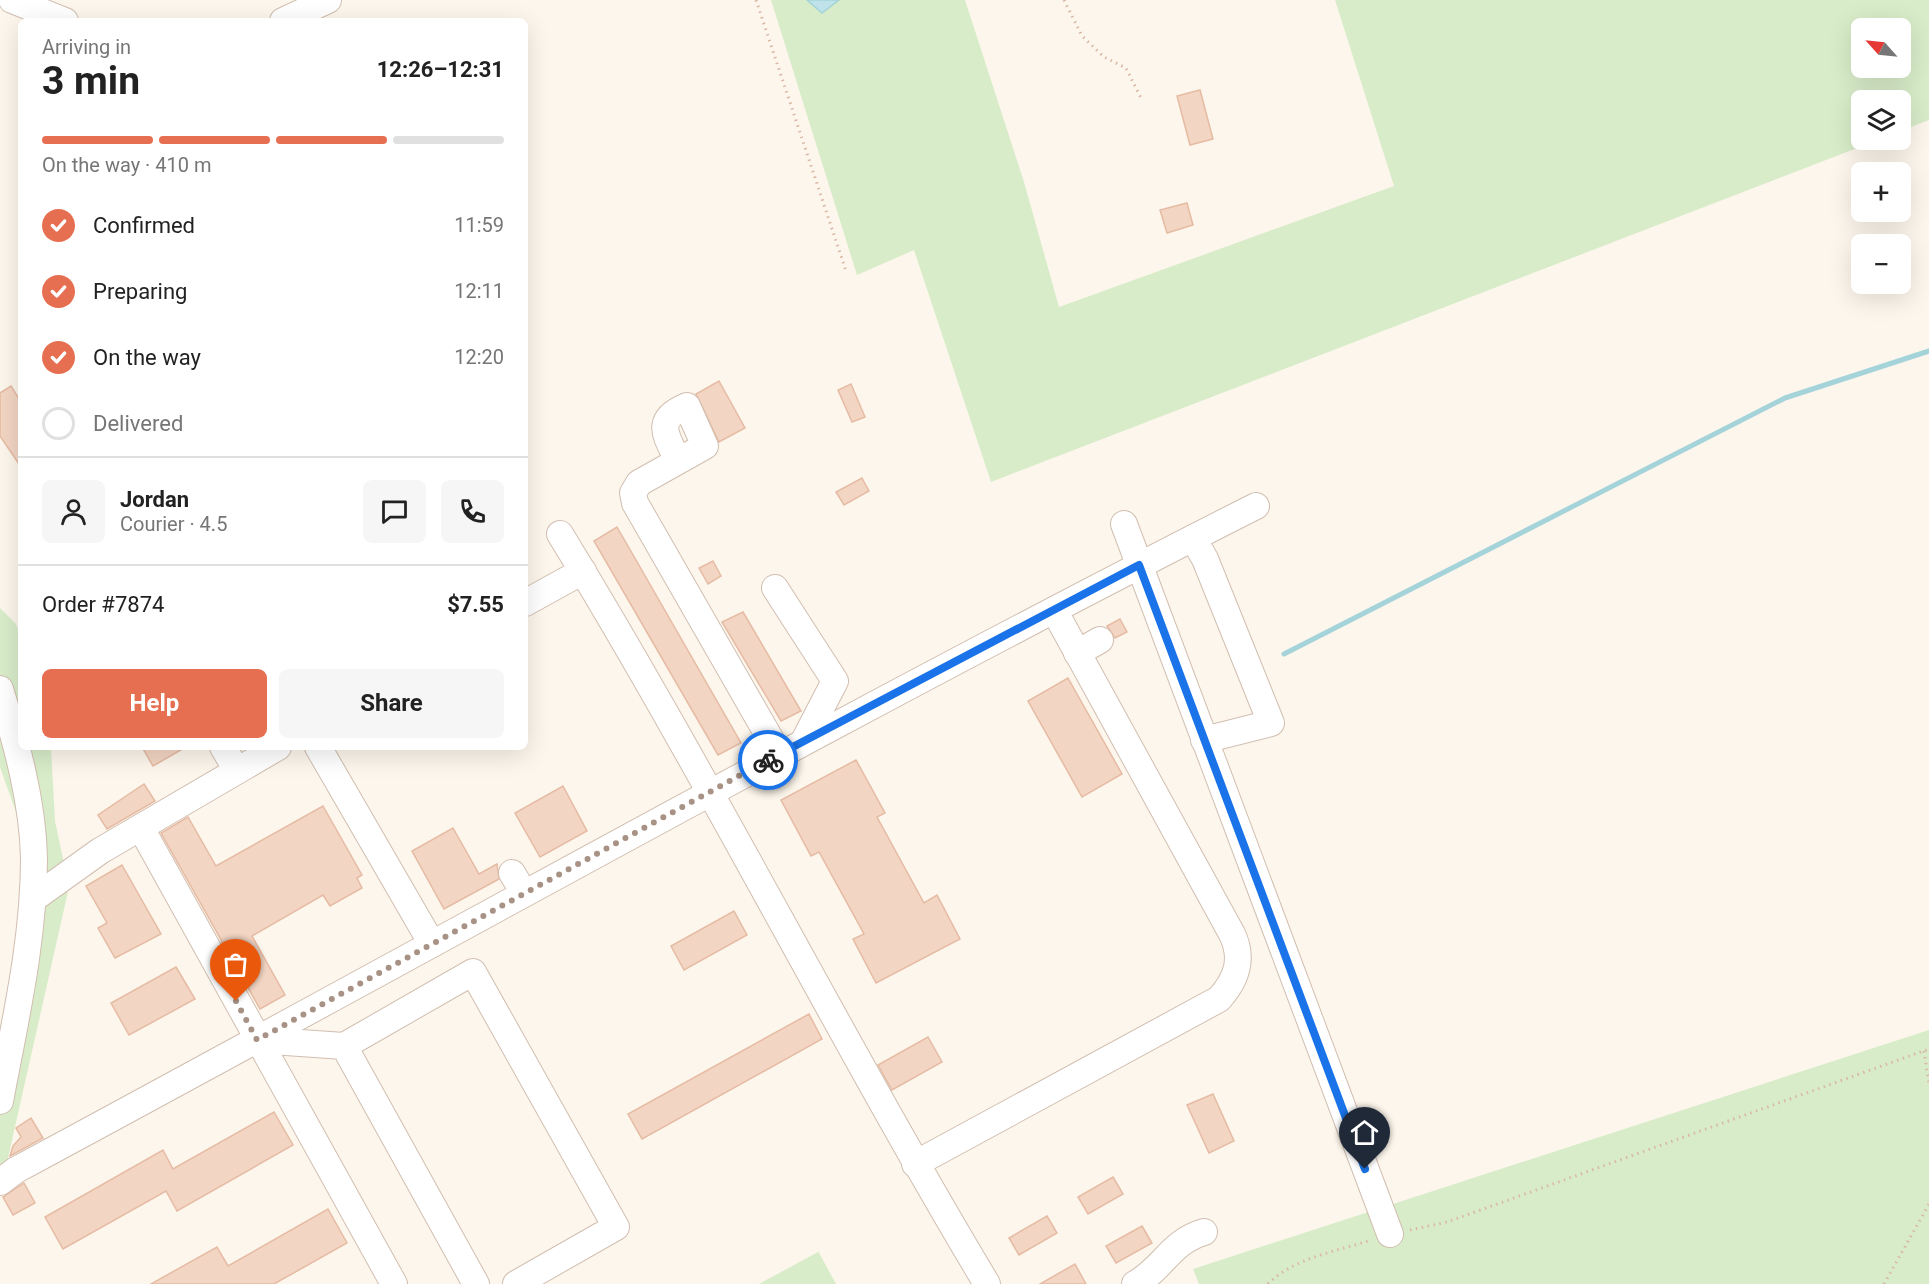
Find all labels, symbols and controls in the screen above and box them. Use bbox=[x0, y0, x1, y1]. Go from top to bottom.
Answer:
north arrow bbox=[1851, 18, 1911, 78]
map controls bbox=[1851, 18, 1911, 294]
text: Arriving in bbox=[42, 35, 131, 59]
text: 12:26–12:31 bbox=[377, 57, 504, 82]
text: 3 min bbox=[42, 58, 140, 104]
button: layers bbox=[1851, 90, 1911, 150]
text: On the way · 410 m bbox=[42, 153, 211, 177]
button: + bbox=[1851, 162, 1911, 222]
icon: check bbox=[42, 209, 75, 242]
text: Confirmed bbox=[93, 213, 195, 238]
text: 11:59 bbox=[454, 213, 504, 237]
button: − bbox=[1851, 234, 1911, 294]
icon: check bbox=[42, 275, 75, 308]
text: Preparing bbox=[93, 279, 187, 304]
text: 12:11 bbox=[454, 279, 504, 303]
icon: check bbox=[42, 341, 75, 374]
text: On the way bbox=[93, 345, 201, 370]
text: 12:20 bbox=[454, 345, 504, 369]
text: Delivered bbox=[93, 411, 183, 436]
button: person bbox=[42, 480, 105, 543]
button: chat bbox=[363, 480, 426, 543]
button: phone bbox=[441, 480, 504, 543]
text: Jordan bbox=[120, 487, 189, 512]
text: Courier · 4.5 bbox=[120, 512, 227, 536]
text: Order #7874 bbox=[42, 592, 164, 617]
text: $7.55 bbox=[447, 592, 504, 617]
button: Help bbox=[42, 669, 267, 738]
button: Share bbox=[279, 669, 504, 738]
courier bbox=[738, 730, 798, 790]
icon: bike bbox=[752, 744, 785, 777]
pin bbox=[210, 939, 261, 1001]
icon: bag bbox=[219, 948, 252, 981]
pin bbox=[1339, 1107, 1390, 1169]
icon: home bbox=[1348, 1116, 1381, 1149]

